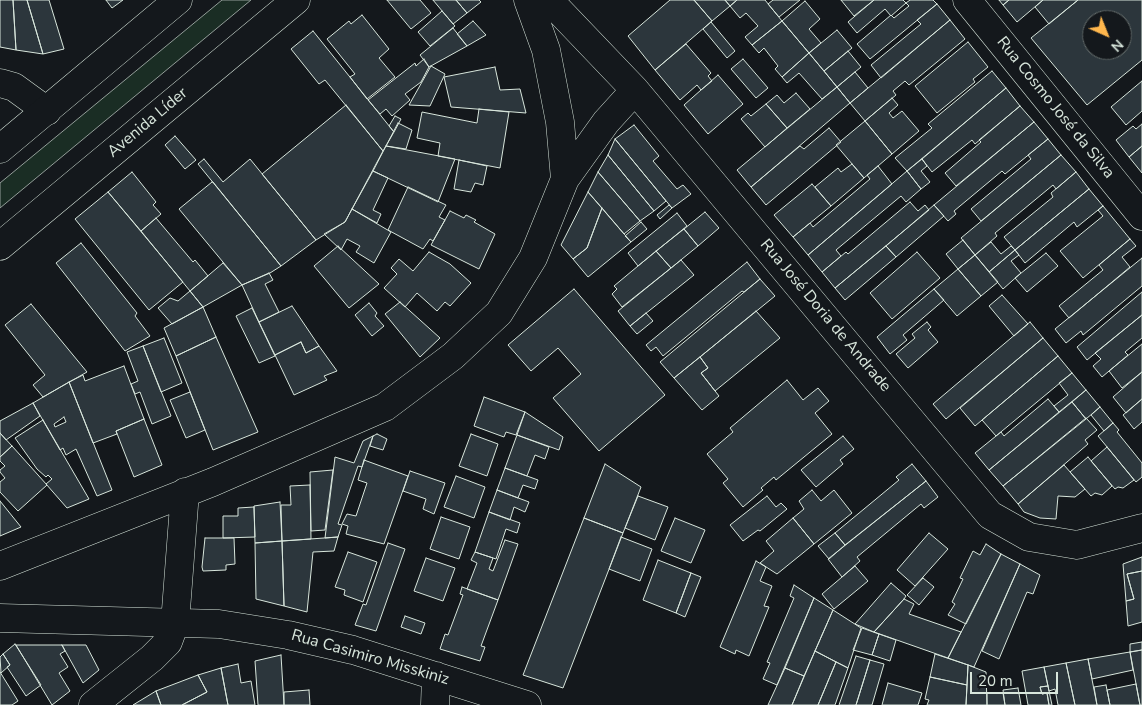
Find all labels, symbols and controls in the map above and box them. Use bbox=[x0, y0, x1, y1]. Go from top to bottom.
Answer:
north arrow bbox=[1082, 10, 1132, 60]
street label: Rua Cosmo José da Silva bbox=[992, 33, 1118, 183]
text: N bbox=[1107, 35, 1127, 56]
street label: Avenida Líder bbox=[104, 84, 192, 162]
street label: Rua José Doria de Andrade bbox=[755, 236, 895, 396]
street label: Rua Casimiro Misskiniz bbox=[289, 626, 451, 690]
scale bar bbox=[972, 662, 1060, 694]
text: 20 m bbox=[978, 671, 1013, 691]

